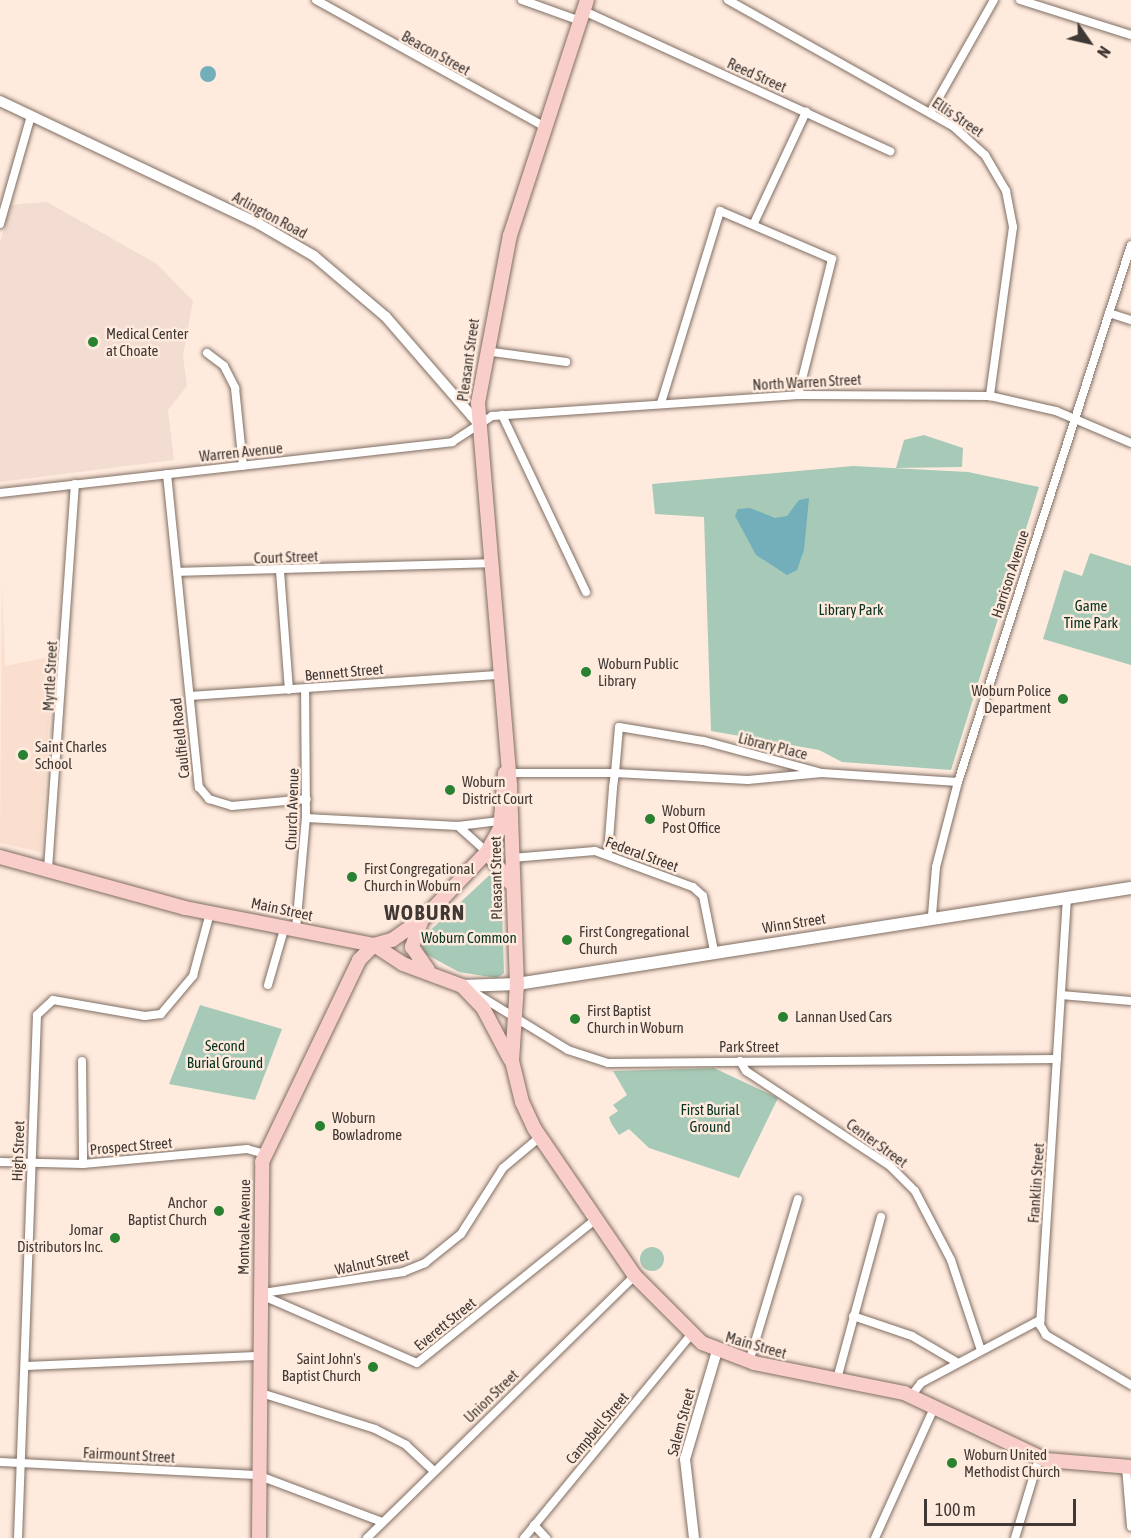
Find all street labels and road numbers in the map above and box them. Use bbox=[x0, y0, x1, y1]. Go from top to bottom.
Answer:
street label: Beacon Street bbox=[399, 27, 473, 79]
street label: Reed Street bbox=[725, 54, 789, 96]
street label: Ellis Street bbox=[929, 93, 987, 141]
street label: Arlington Road bbox=[230, 188, 310, 242]
street label: Pleasant Street bbox=[453, 317, 483, 403]
street label: North Warren Street bbox=[752, 370, 862, 394]
street label: Warren Avenue bbox=[198, 439, 284, 465]
street label: Harrison Avenue bbox=[987, 528, 1033, 620]
street label: Court Street bbox=[253, 547, 319, 567]
street label: Myrtle Street bbox=[39, 640, 61, 712]
street label: Bennett Street bbox=[304, 660, 384, 684]
street label: Caulfield Road bbox=[167, 697, 193, 779]
street label: Library Place bbox=[736, 729, 810, 763]
street label: Church Avenue bbox=[282, 768, 302, 850]
street label: Federal Street bbox=[603, 832, 681, 876]
street label: Pleasant Street bbox=[486, 836, 506, 920]
street label: Main Street bbox=[249, 894, 315, 924]
street label: Winn Street bbox=[761, 909, 827, 937]
street label: Park Street bbox=[719, 1038, 779, 1056]
street label: Center Street bbox=[843, 1115, 911, 1171]
street label: High Street bbox=[8, 1120, 28, 1182]
street label: Prospect Street bbox=[89, 1133, 173, 1159]
street label: Franklin Street bbox=[1024, 1142, 1048, 1224]
street label: Montvale Avenue bbox=[234, 1179, 254, 1275]
street label: Walnut Street bbox=[333, 1245, 411, 1279]
street label: Everett Street bbox=[411, 1294, 479, 1354]
street label: Main Street bbox=[723, 1328, 789, 1362]
street label: Union Street bbox=[460, 1366, 522, 1426]
street label: Salem Street bbox=[663, 1386, 699, 1458]
street label: Campbell Street bbox=[562, 1388, 632, 1468]
street label: Fairmount Street bbox=[82, 1444, 176, 1466]

